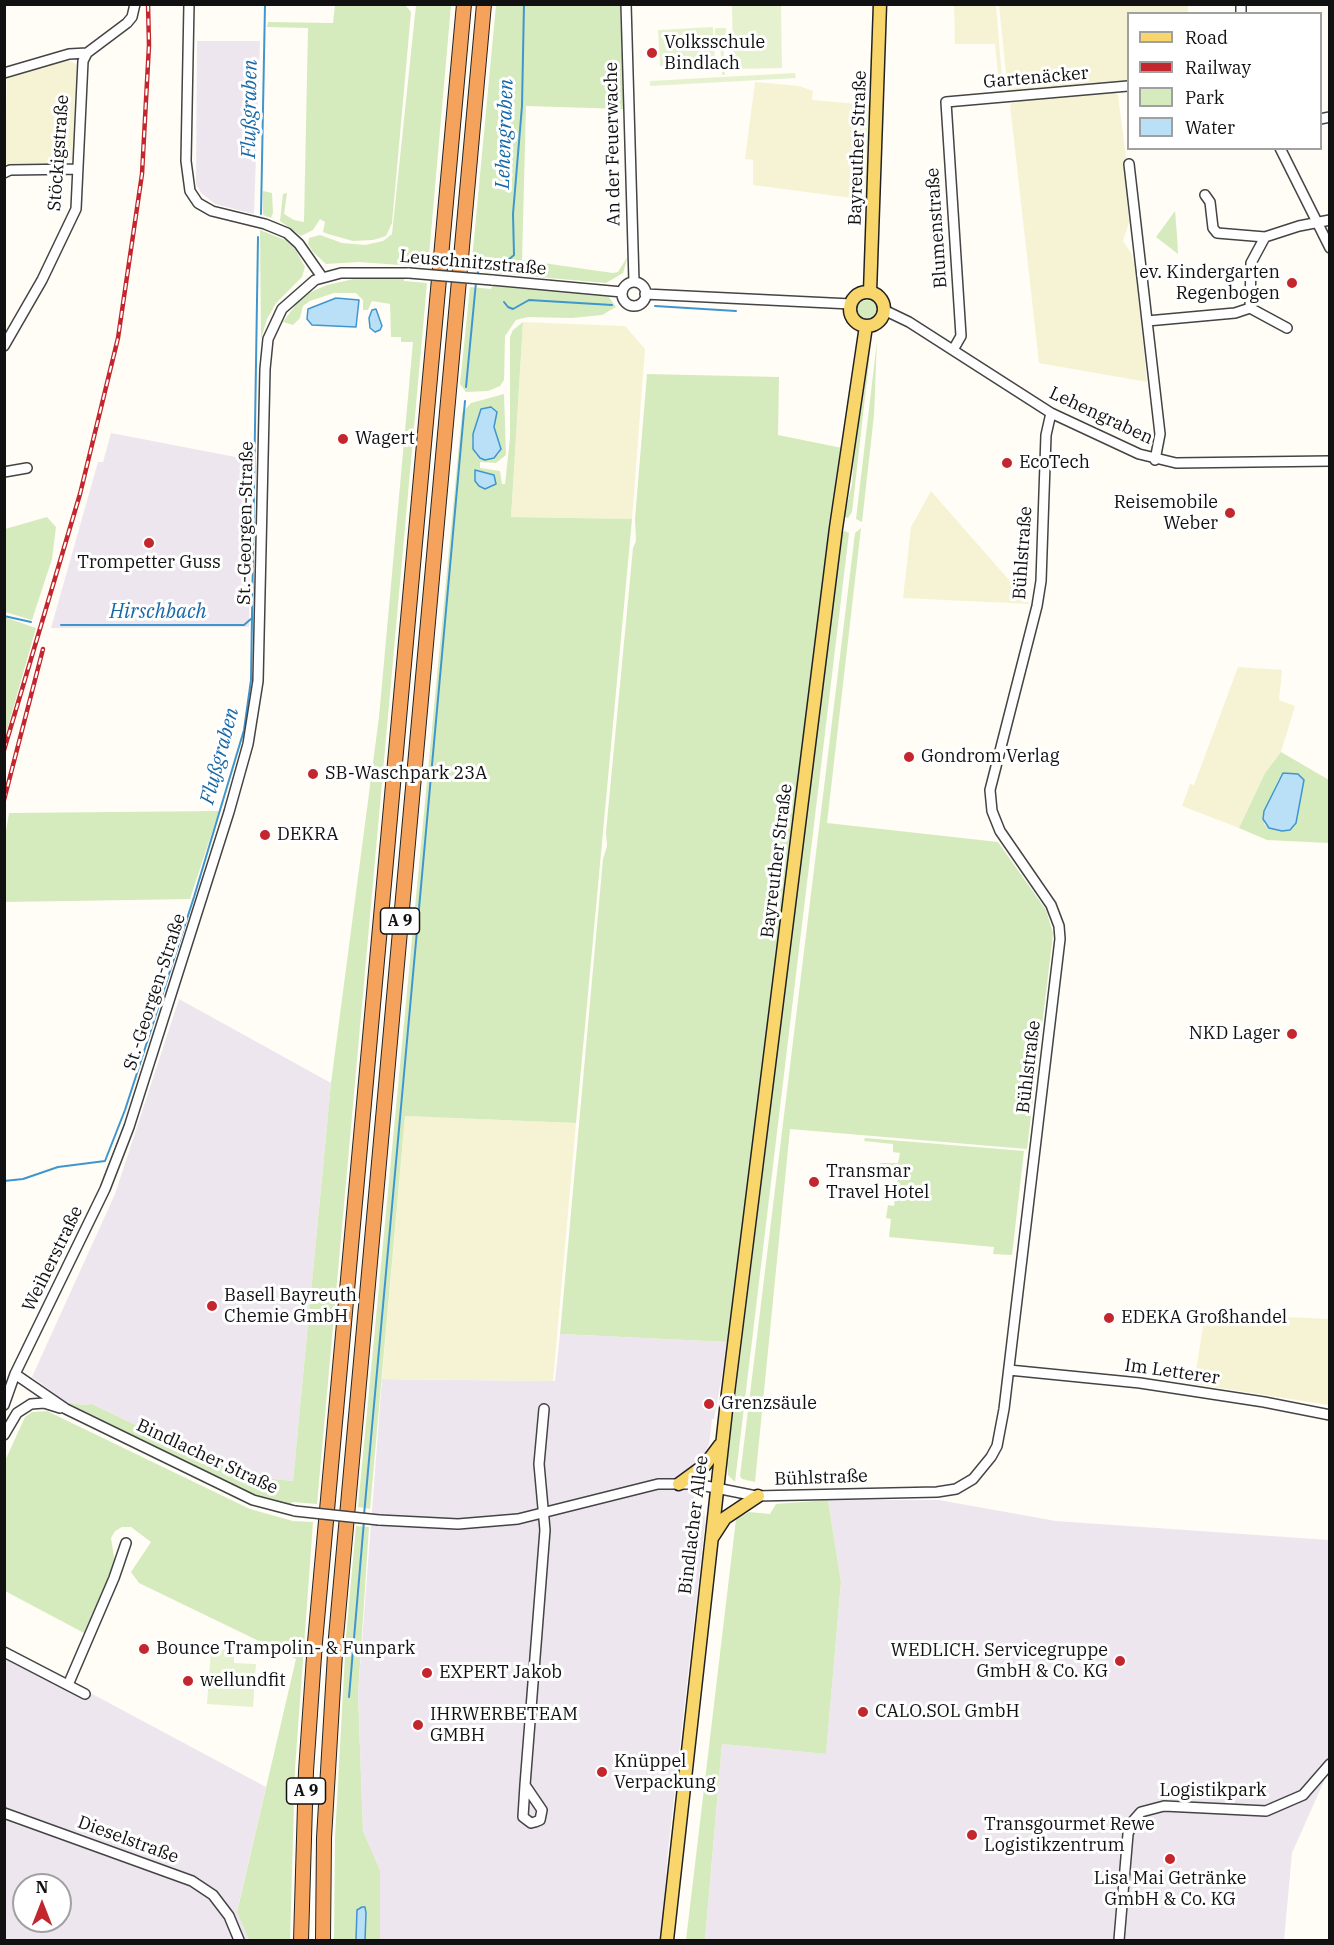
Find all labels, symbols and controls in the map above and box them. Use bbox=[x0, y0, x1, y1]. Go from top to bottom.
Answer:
legend bbox=[1127, 12, 1322, 150]
text: Road bbox=[1185, 26, 1228, 49]
place label: Volksschule Bindlach bbox=[664, 32, 765, 74]
marker: Volksschule Bindlach bbox=[645, 46, 659, 60]
text: Railway bbox=[1185, 56, 1251, 79]
water label: Flußgraben bbox=[237, 59, 263, 159]
street label: An der Feuerwache bbox=[601, 62, 625, 226]
street label: Gartenäcker bbox=[982, 63, 1090, 93]
street label: Bayreuther Straße bbox=[844, 70, 872, 226]
water label: Lehengraben bbox=[491, 79, 519, 189]
text: Park bbox=[1185, 86, 1224, 109]
street label: Stöckigstraße bbox=[44, 94, 74, 212]
text: Water bbox=[1185, 116, 1235, 139]
street label: Blumenstraße bbox=[922, 167, 952, 289]
street label: Leuschnitzstraße bbox=[399, 246, 547, 280]
place label: ev. Kindergarten Regenbogen bbox=[1139, 262, 1280, 304]
marker: ev. Kindergarten Regenbogen bbox=[1285, 276, 1299, 290]
street label: Lehengraben bbox=[1046, 382, 1156, 450]
place label: Wagert bbox=[355, 428, 415, 450]
marker: Wagert bbox=[336, 432, 350, 446]
street label: St.-Georgen-Straße bbox=[234, 441, 258, 605]
place label: EcoTech bbox=[1019, 452, 1090, 474]
marker: EcoTech bbox=[1000, 456, 1014, 470]
place label: Reisemobile Weber bbox=[1114, 492, 1218, 534]
street label: Bühlstraße bbox=[1009, 506, 1037, 600]
marker: Reisemobile Weber bbox=[1223, 506, 1237, 520]
marker: Trompetter Guss bbox=[142, 536, 156, 550]
place label: Trompetter Guss bbox=[77, 552, 221, 574]
water label: Hirschbach bbox=[110, 600, 206, 624]
water label: Flußgraben bbox=[196, 705, 244, 807]
place label: Gondrom Verlag bbox=[921, 746, 1060, 768]
marker: Gondrom Verlag bbox=[902, 750, 916, 764]
place label: SB-Waschpark 23A bbox=[325, 763, 487, 785]
marker: SB-Waschpark 23A bbox=[306, 767, 320, 781]
street label: Bayreuther Straße bbox=[757, 783, 797, 939]
place label: DEKRA bbox=[277, 824, 339, 846]
marker: DEKRA bbox=[258, 828, 272, 842]
road number: A 9 bbox=[380, 908, 420, 934]
street label: St.-Georgen-Straße bbox=[119, 911, 191, 1073]
street label: Bühlstraße bbox=[1013, 1019, 1045, 1115]
place label: NKD Lager bbox=[1189, 1023, 1280, 1045]
marker: NKD Lager bbox=[1285, 1027, 1299, 1041]
place label: Transmar Travel Hotel bbox=[826, 1161, 929, 1204]
marker: Transmar Travel Hotel bbox=[807, 1175, 821, 1189]
street label: Weiherstraße bbox=[18, 1203, 88, 1315]
place label: Basell Bayreuth Chemie GmbH bbox=[224, 1285, 357, 1328]
marker: Basell Bayreuth Chemie GmbH bbox=[205, 1299, 219, 1313]
place label: EDEKA Großhandel bbox=[1121, 1307, 1287, 1329]
marker: EDEKA Großhandel bbox=[1102, 1311, 1116, 1325]
street label: Im Letterer bbox=[1123, 1355, 1221, 1389]
place label: Grenzsäule bbox=[721, 1393, 817, 1415]
marker: Grenzsäule bbox=[702, 1397, 716, 1411]
street label: Bindlacher Straße bbox=[133, 1415, 281, 1499]
street label: Bindlacher Allee bbox=[675, 1454, 713, 1596]
street label: Bühlstraße bbox=[774, 1466, 868, 1490]
place label: Bounce Trampolin- & Funpark bbox=[156, 1638, 415, 1660]
place label: WEDLICH. Servicegruppe GmbH & Co. KG bbox=[891, 1640, 1108, 1682]
marker: Bounce Trampolin- & Funpark bbox=[137, 1642, 151, 1656]
marker: WEDLICH. Servicegruppe GmbH & Co. KG bbox=[1113, 1654, 1127, 1668]
place label: EXPERT Jakob bbox=[439, 1662, 562, 1684]
marker: EXPERT Jakob bbox=[420, 1666, 434, 1680]
place label: wellundfit bbox=[200, 1670, 286, 1692]
marker: wellundfit bbox=[181, 1674, 195, 1688]
place label: CALO.SOL GmbH bbox=[875, 1701, 1020, 1723]
place label: IHRWERBETEAM GMBH bbox=[430, 1704, 578, 1746]
marker: CALO.SOL GmbH bbox=[856, 1705, 870, 1719]
marker: IHRWERBETEAM GMBH bbox=[411, 1718, 425, 1732]
place label: Knüppel Verpackung bbox=[614, 1751, 716, 1794]
marker: Knüppel Verpackung bbox=[595, 1765, 609, 1779]
road number: A 9 bbox=[286, 1778, 326, 1804]
street label: Logistikpark bbox=[1159, 1780, 1267, 1802]
street label: Dieselstraße bbox=[75, 1812, 181, 1868]
place label: Transgourmet Rewe Logistikzentrum bbox=[984, 1814, 1155, 1856]
marker: Transgourmet Rewe Logistikzentrum bbox=[965, 1828, 979, 1842]
marker: Lisa Mai Getränke GmbH & Co. KG bbox=[1163, 1852, 1177, 1866]
place label: Lisa Mai Getränke GmbH & Co. KG bbox=[1094, 1868, 1246, 1910]
north arrow bbox=[12, 1873, 72, 1933]
text: N bbox=[36, 1877, 48, 1897]

